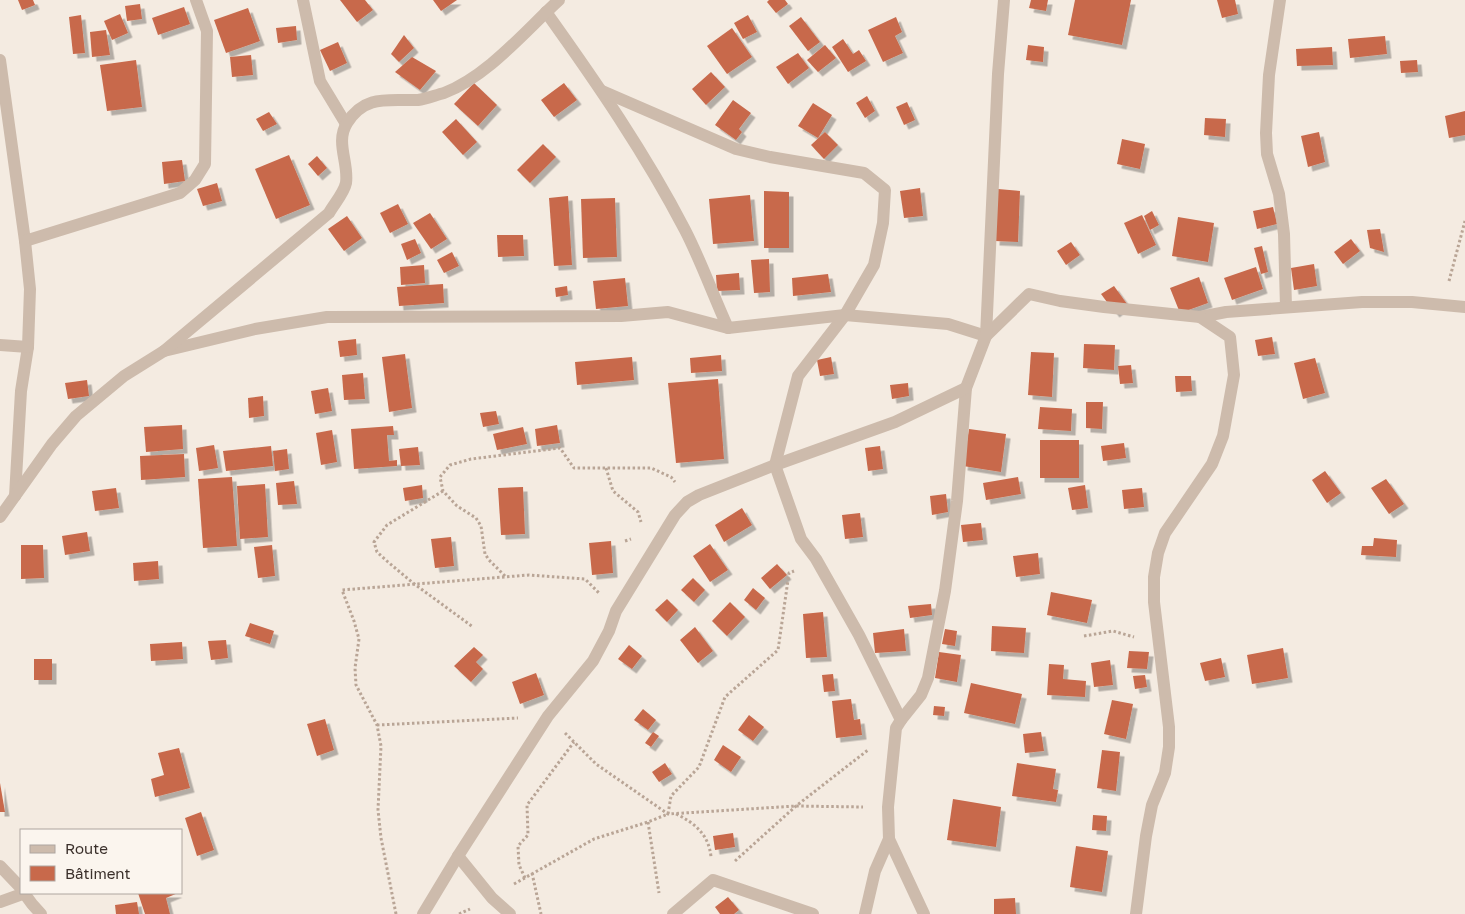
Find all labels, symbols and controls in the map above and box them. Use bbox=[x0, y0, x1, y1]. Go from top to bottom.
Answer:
legend bbox=[20, 829, 182, 894]
text: Route bbox=[65, 839, 108, 857]
text: Bâtiment bbox=[65, 864, 130, 882]

